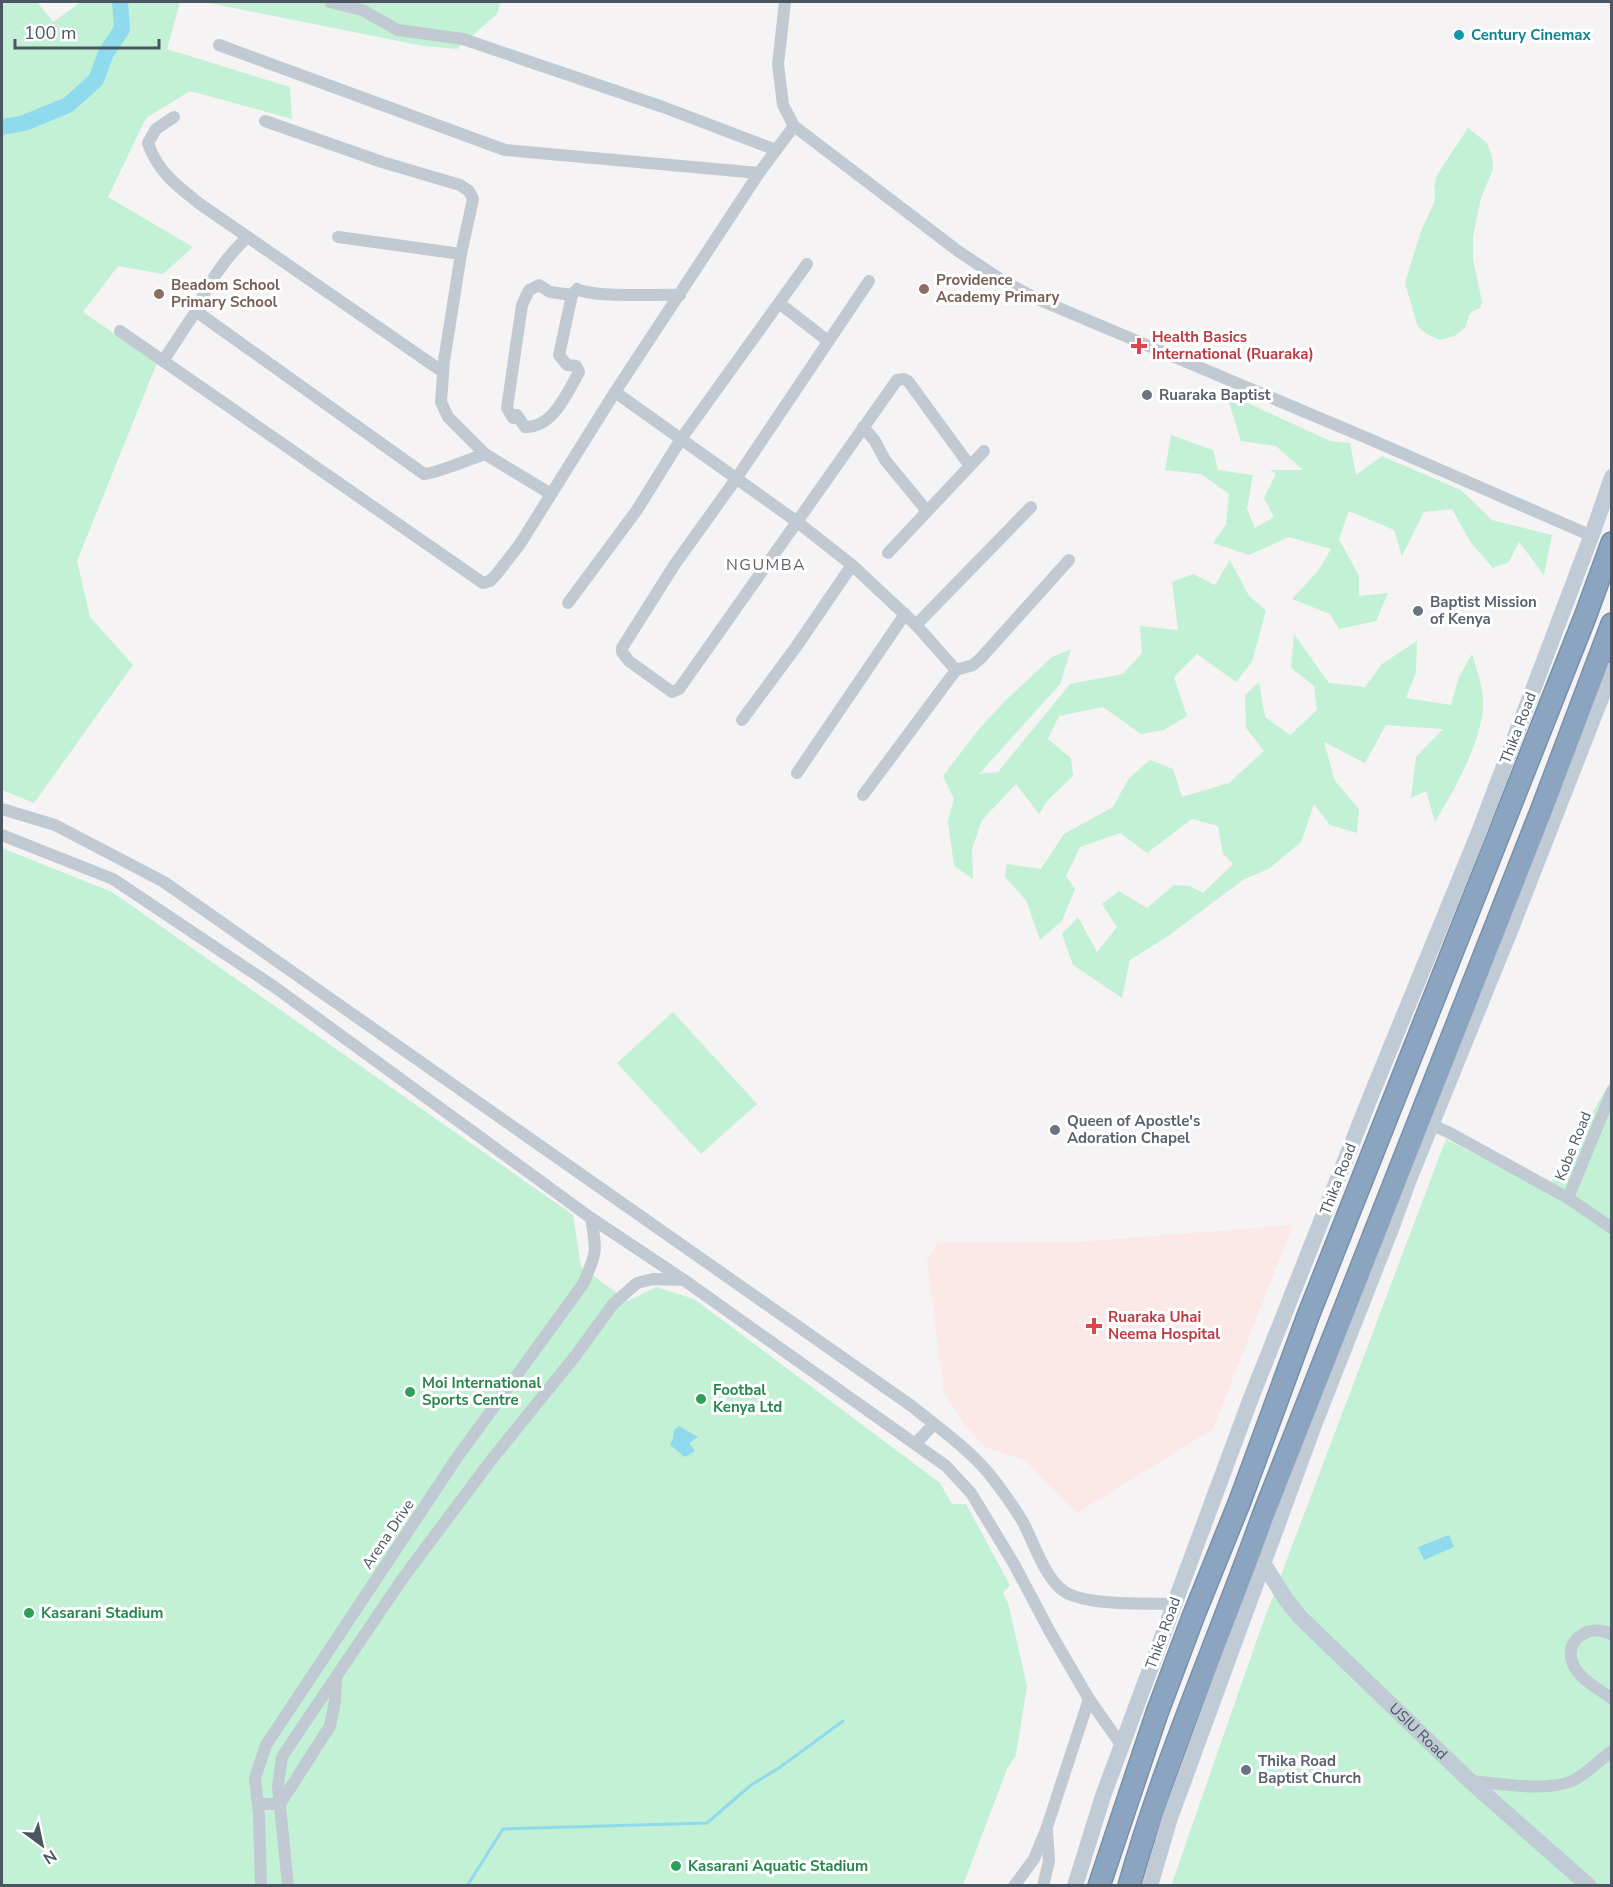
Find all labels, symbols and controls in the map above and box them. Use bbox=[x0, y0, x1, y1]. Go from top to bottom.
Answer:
scale bar bbox=[15, 12, 159, 50]
text: 100 m bbox=[24, 21, 76, 45]
place label: Century Cinemax bbox=[1471, 25, 1592, 45]
marker: Century Cinemax bbox=[1452, 28, 1466, 42]
place label: Providence Academy Primary bbox=[936, 270, 1060, 307]
place label: Beadom School Primary School bbox=[171, 275, 280, 312]
marker: Providence Academy Primary bbox=[917, 282, 931, 296]
marker: Beadom School Primary School bbox=[152, 287, 166, 301]
place label: Health Basics International (Ruaraka) bbox=[1152, 327, 1314, 364]
marker: Health Basics International (Ruaraka) bbox=[1130, 337, 1148, 355]
place label: Ruaraka Baptist bbox=[1159, 385, 1271, 405]
marker: Ruaraka Baptist bbox=[1140, 388, 1154, 402]
district label: NGUMBA bbox=[726, 554, 806, 576]
place label: Baptist Mission of Kenya bbox=[1430, 592, 1537, 629]
marker: Baptist Mission of Kenya bbox=[1411, 604, 1425, 618]
street label: Thika Road bbox=[1495, 689, 1541, 767]
street label: Kobe Road bbox=[1550, 1108, 1596, 1184]
place label: Queen of Apostle's Adoration Chapel bbox=[1067, 1111, 1200, 1148]
marker: Queen of Apostle's Adoration Chapel bbox=[1048, 1123, 1062, 1137]
street label: Thika Road bbox=[1315, 1140, 1361, 1218]
place label: Ruaraka Uhai Neema Hospital bbox=[1108, 1307, 1220, 1344]
marker: Ruaraka Uhai Neema Hospital bbox=[1085, 1317, 1103, 1335]
place label: Moi International Sports Centre bbox=[422, 1373, 541, 1410]
place label: Footbal Kenya Ltd bbox=[713, 1380, 782, 1417]
marker: Moi International Sports Centre bbox=[403, 1385, 417, 1399]
marker: Footbal Kenya Ltd bbox=[694, 1392, 708, 1406]
street label: Arena Drive bbox=[357, 1495, 419, 1573]
street label: Thika Road bbox=[1141, 1594, 1185, 1672]
place label: Kasarani Stadium bbox=[41, 1603, 163, 1623]
marker: Kasarani Stadium bbox=[22, 1606, 36, 1620]
street label: USIU Road bbox=[1385, 1698, 1452, 1764]
place label: Thika Road Baptist Church bbox=[1258, 1751, 1361, 1788]
marker: Thika Road Baptist Church bbox=[1239, 1763, 1253, 1777]
north arrow bbox=[12, 1815, 72, 1875]
text: N bbox=[39, 1844, 61, 1869]
place label: Kasarani Aquatic Stadium bbox=[688, 1856, 868, 1876]
marker: Kasarani Aquatic Stadium bbox=[669, 1859, 683, 1873]

